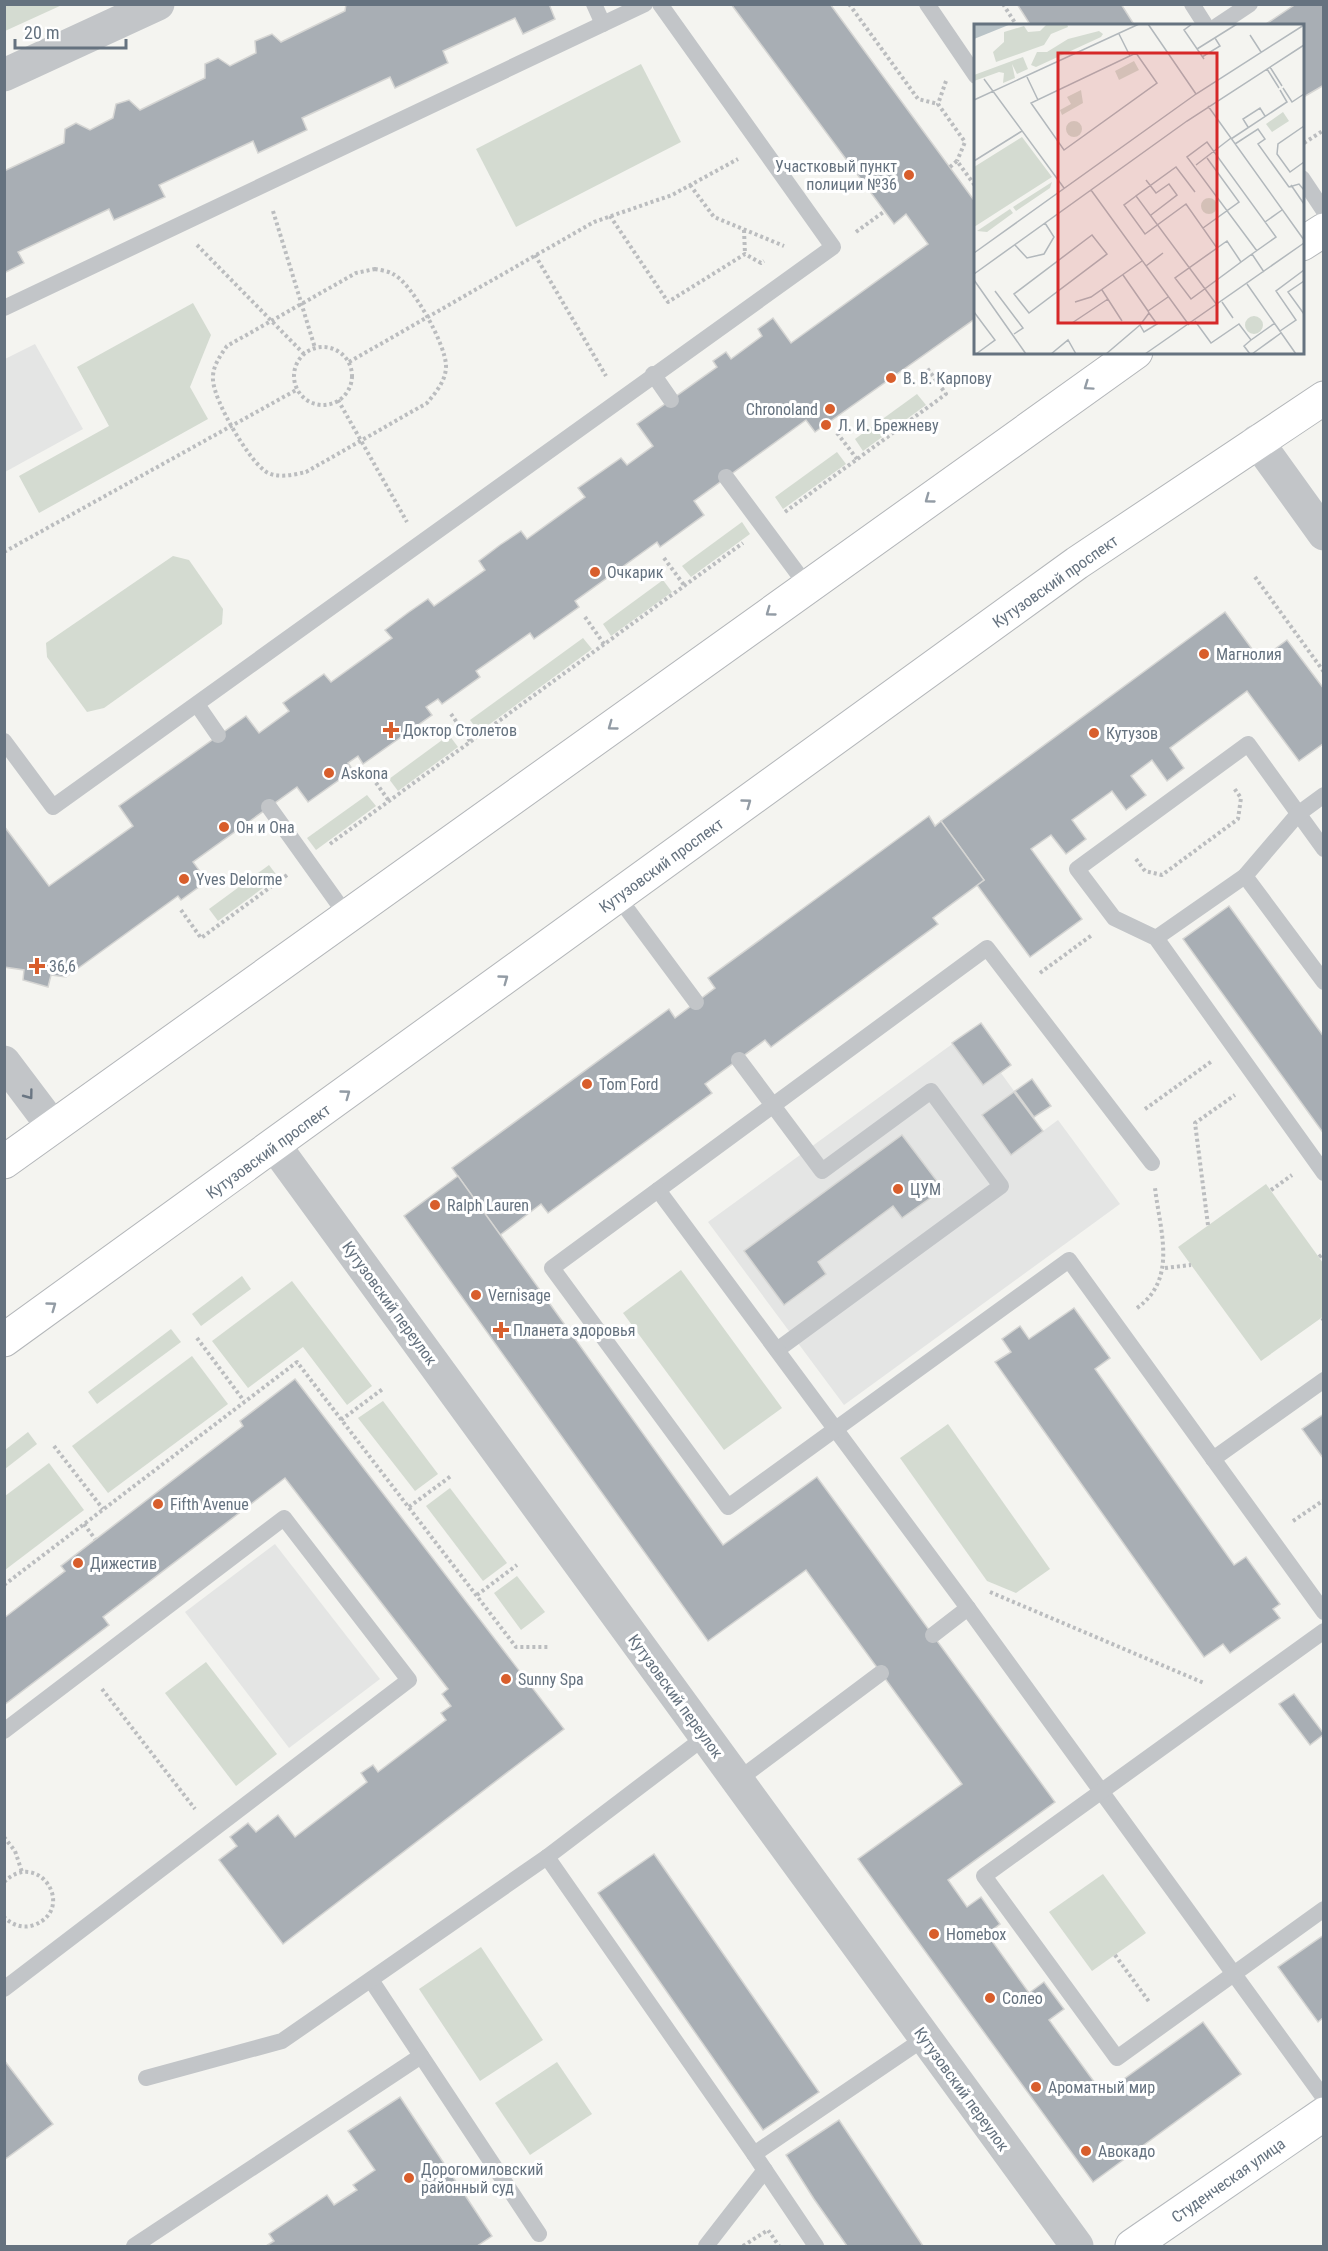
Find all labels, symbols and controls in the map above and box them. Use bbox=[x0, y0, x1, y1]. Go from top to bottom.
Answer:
scale bar bbox=[15, 12, 126, 50]
text: 20 m bbox=[24, 22, 59, 43]
inset map bbox=[974, 24, 1304, 354]
place label: Участковый пункт полиции №36 bbox=[775, 157, 897, 194]
marker: Участковый пункт полиции №36 bbox=[902, 168, 916, 182]
place label: В. В. Карпову bbox=[903, 369, 992, 388]
marker: В. В. Карпову bbox=[884, 371, 898, 385]
one-way arrow bbox=[1083, 379, 1094, 390]
place label: Chronoland bbox=[746, 400, 818, 419]
marker: Chronoland bbox=[823, 402, 837, 416]
place label: Л. И. Брежневу bbox=[838, 416, 939, 435]
marker: Л. И. Брежневу bbox=[819, 418, 833, 432]
one-way arrow bbox=[924, 492, 935, 503]
street label: Кутузовский проспект bbox=[989, 531, 1122, 632]
place label: Очкарик bbox=[607, 563, 664, 582]
marker: Очкарик bbox=[588, 565, 602, 579]
one-way arrow bbox=[766, 605, 777, 616]
place label: Магнолия bbox=[1216, 645, 1282, 664]
marker: Магнолия bbox=[1197, 647, 1211, 661]
one-way arrow bbox=[607, 719, 618, 730]
place label: Доктор Столетов bbox=[403, 721, 517, 740]
marker: Доктор Столетов bbox=[384, 723, 398, 737]
place label: Кутузов bbox=[1106, 724, 1158, 743]
marker: Кутузов bbox=[1087, 726, 1101, 740]
place label: Askona bbox=[341, 764, 388, 783]
marker: Askona bbox=[322, 766, 336, 780]
one-way arrow bbox=[740, 799, 751, 810]
street label: Кутузовский проспект bbox=[596, 814, 727, 917]
place label: Он и Она bbox=[236, 818, 295, 837]
marker: Он и Она bbox=[217, 820, 231, 834]
place label: Yves Delorme bbox=[196, 870, 282, 889]
marker: Yves Delorme bbox=[177, 872, 191, 886]
place label: 36,6 bbox=[49, 957, 76, 976]
marker: 36,6 bbox=[30, 959, 44, 973]
one-way arrow bbox=[498, 975, 509, 986]
place label: Tom Ford bbox=[599, 1075, 659, 1094]
marker: Tom Ford bbox=[580, 1077, 594, 1091]
one-way arrow bbox=[21, 1088, 32, 1099]
one-way arrow bbox=[340, 1090, 351, 1101]
street label: Кутузовский проспект bbox=[203, 1100, 334, 1203]
place label: ЦУМ bbox=[910, 1180, 941, 1199]
marker: ЦУМ bbox=[891, 1182, 905, 1196]
place label: Ralph Lauren bbox=[447, 1196, 529, 1215]
marker: Ralph Lauren bbox=[428, 1198, 442, 1212]
street label: Кутузовский переулок bbox=[338, 1238, 441, 1369]
place label: Vernisage bbox=[488, 1286, 551, 1305]
marker: Vernisage bbox=[469, 1288, 483, 1302]
one-way arrow bbox=[45, 1302, 56, 1313]
place label: Планета здоровья bbox=[513, 1321, 635, 1340]
marker: Планета здоровья bbox=[494, 1323, 508, 1337]
place label: Fifth Avenue bbox=[170, 1495, 249, 1514]
marker: Fifth Avenue bbox=[151, 1497, 165, 1511]
place label: Дижестив bbox=[90, 1554, 157, 1573]
marker: Дижестив bbox=[71, 1556, 85, 1570]
street label: Кутузовский переулок bbox=[624, 1631, 727, 1762]
place label: Sunny Spa bbox=[518, 1670, 584, 1689]
marker: Sunny Spa bbox=[499, 1672, 513, 1686]
place label: Homebox bbox=[946, 1925, 1006, 1944]
marker: Homebox bbox=[927, 1927, 941, 1941]
place label: Солео bbox=[1002, 1989, 1043, 2008]
marker: Солео bbox=[983, 1991, 997, 2005]
street label: Кутузовский переулок bbox=[910, 2024, 1013, 2155]
place label: Ароматный мир bbox=[1048, 2078, 1155, 2097]
marker: Ароматный мир bbox=[1029, 2080, 1043, 2094]
street label: Студенческая улица bbox=[1168, 2134, 1289, 2227]
place label: Авокадо bbox=[1098, 2142, 1155, 2161]
marker: Авокадо bbox=[1079, 2144, 1093, 2158]
place label: Дорогомиловский районный суд bbox=[421, 2160, 543, 2197]
marker: Дорогомиловский районный суд bbox=[402, 2171, 416, 2185]

